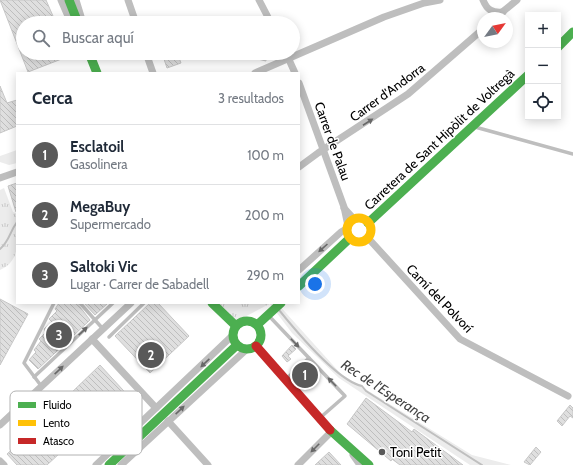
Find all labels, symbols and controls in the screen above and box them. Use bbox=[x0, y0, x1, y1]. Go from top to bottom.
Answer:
north arrow bbox=[477, 12, 513, 48]
map controls bbox=[525, 12, 561, 120]
button: + bbox=[525, 12, 561, 48]
search box bbox=[16, 16, 300, 60]
icon: search bbox=[30, 27, 52, 49]
text: Buscar aquí bbox=[62, 29, 134, 47]
button: − bbox=[525, 48, 561, 84]
street label: Carrer d'Andorra bbox=[346, 59, 428, 125]
street label: Carretera de Sant Hipòlit de Voltregà bbox=[361, 65, 518, 213]
button: locate bbox=[525, 84, 561, 120]
text: Cerca bbox=[32, 88, 73, 108]
text: 3 resultados bbox=[218, 90, 284, 106]
street label: Carrer de Palau bbox=[311, 100, 355, 183]
one-way arrow bbox=[362, 118, 374, 125]
text: Esclatoil bbox=[70, 138, 124, 156]
text: 1 bbox=[43, 147, 47, 163]
text: 100 m bbox=[247, 147, 284, 163]
text: Gasolinera bbox=[70, 156, 128, 172]
text: MegaBuy bbox=[70, 198, 130, 216]
text: 2 bbox=[42, 207, 48, 223]
text: 200 m bbox=[245, 207, 284, 223]
text: Supermercado bbox=[70, 216, 151, 232]
one-way arrow bbox=[318, 244, 328, 253]
text: Saltoki Vic bbox=[70, 258, 138, 276]
street label: Camí del Polvorí bbox=[403, 260, 477, 336]
text: 3 bbox=[41, 267, 49, 283]
text: 290 m bbox=[246, 267, 284, 283]
your location bbox=[305, 274, 325, 294]
text: Lugar · Carrer de Sabadell bbox=[70, 276, 209, 292]
pin: 3 bbox=[46, 320, 72, 350]
one-way arrow bbox=[78, 326, 88, 336]
one-way arrow bbox=[290, 338, 299, 348]
pin: 2 bbox=[138, 340, 164, 370]
water label: Rec de l'Esperança bbox=[338, 355, 434, 427]
one-way arrow bbox=[200, 358, 210, 368]
pin: 1 bbox=[292, 360, 318, 390]
one-way arrow bbox=[55, 366, 64, 375]
one-way arrow bbox=[327, 377, 337, 387]
legend bbox=[10, 391, 142, 455]
text: Fluido bbox=[43, 398, 72, 412]
one-way arrow bbox=[175, 405, 185, 414]
text: Lento bbox=[43, 416, 70, 430]
text: Atasco bbox=[43, 434, 74, 448]
one-way arrow bbox=[310, 443, 320, 453]
place label: Toni Petit bbox=[390, 444, 442, 460]
marker: Toni Petit bbox=[377, 447, 387, 457]

